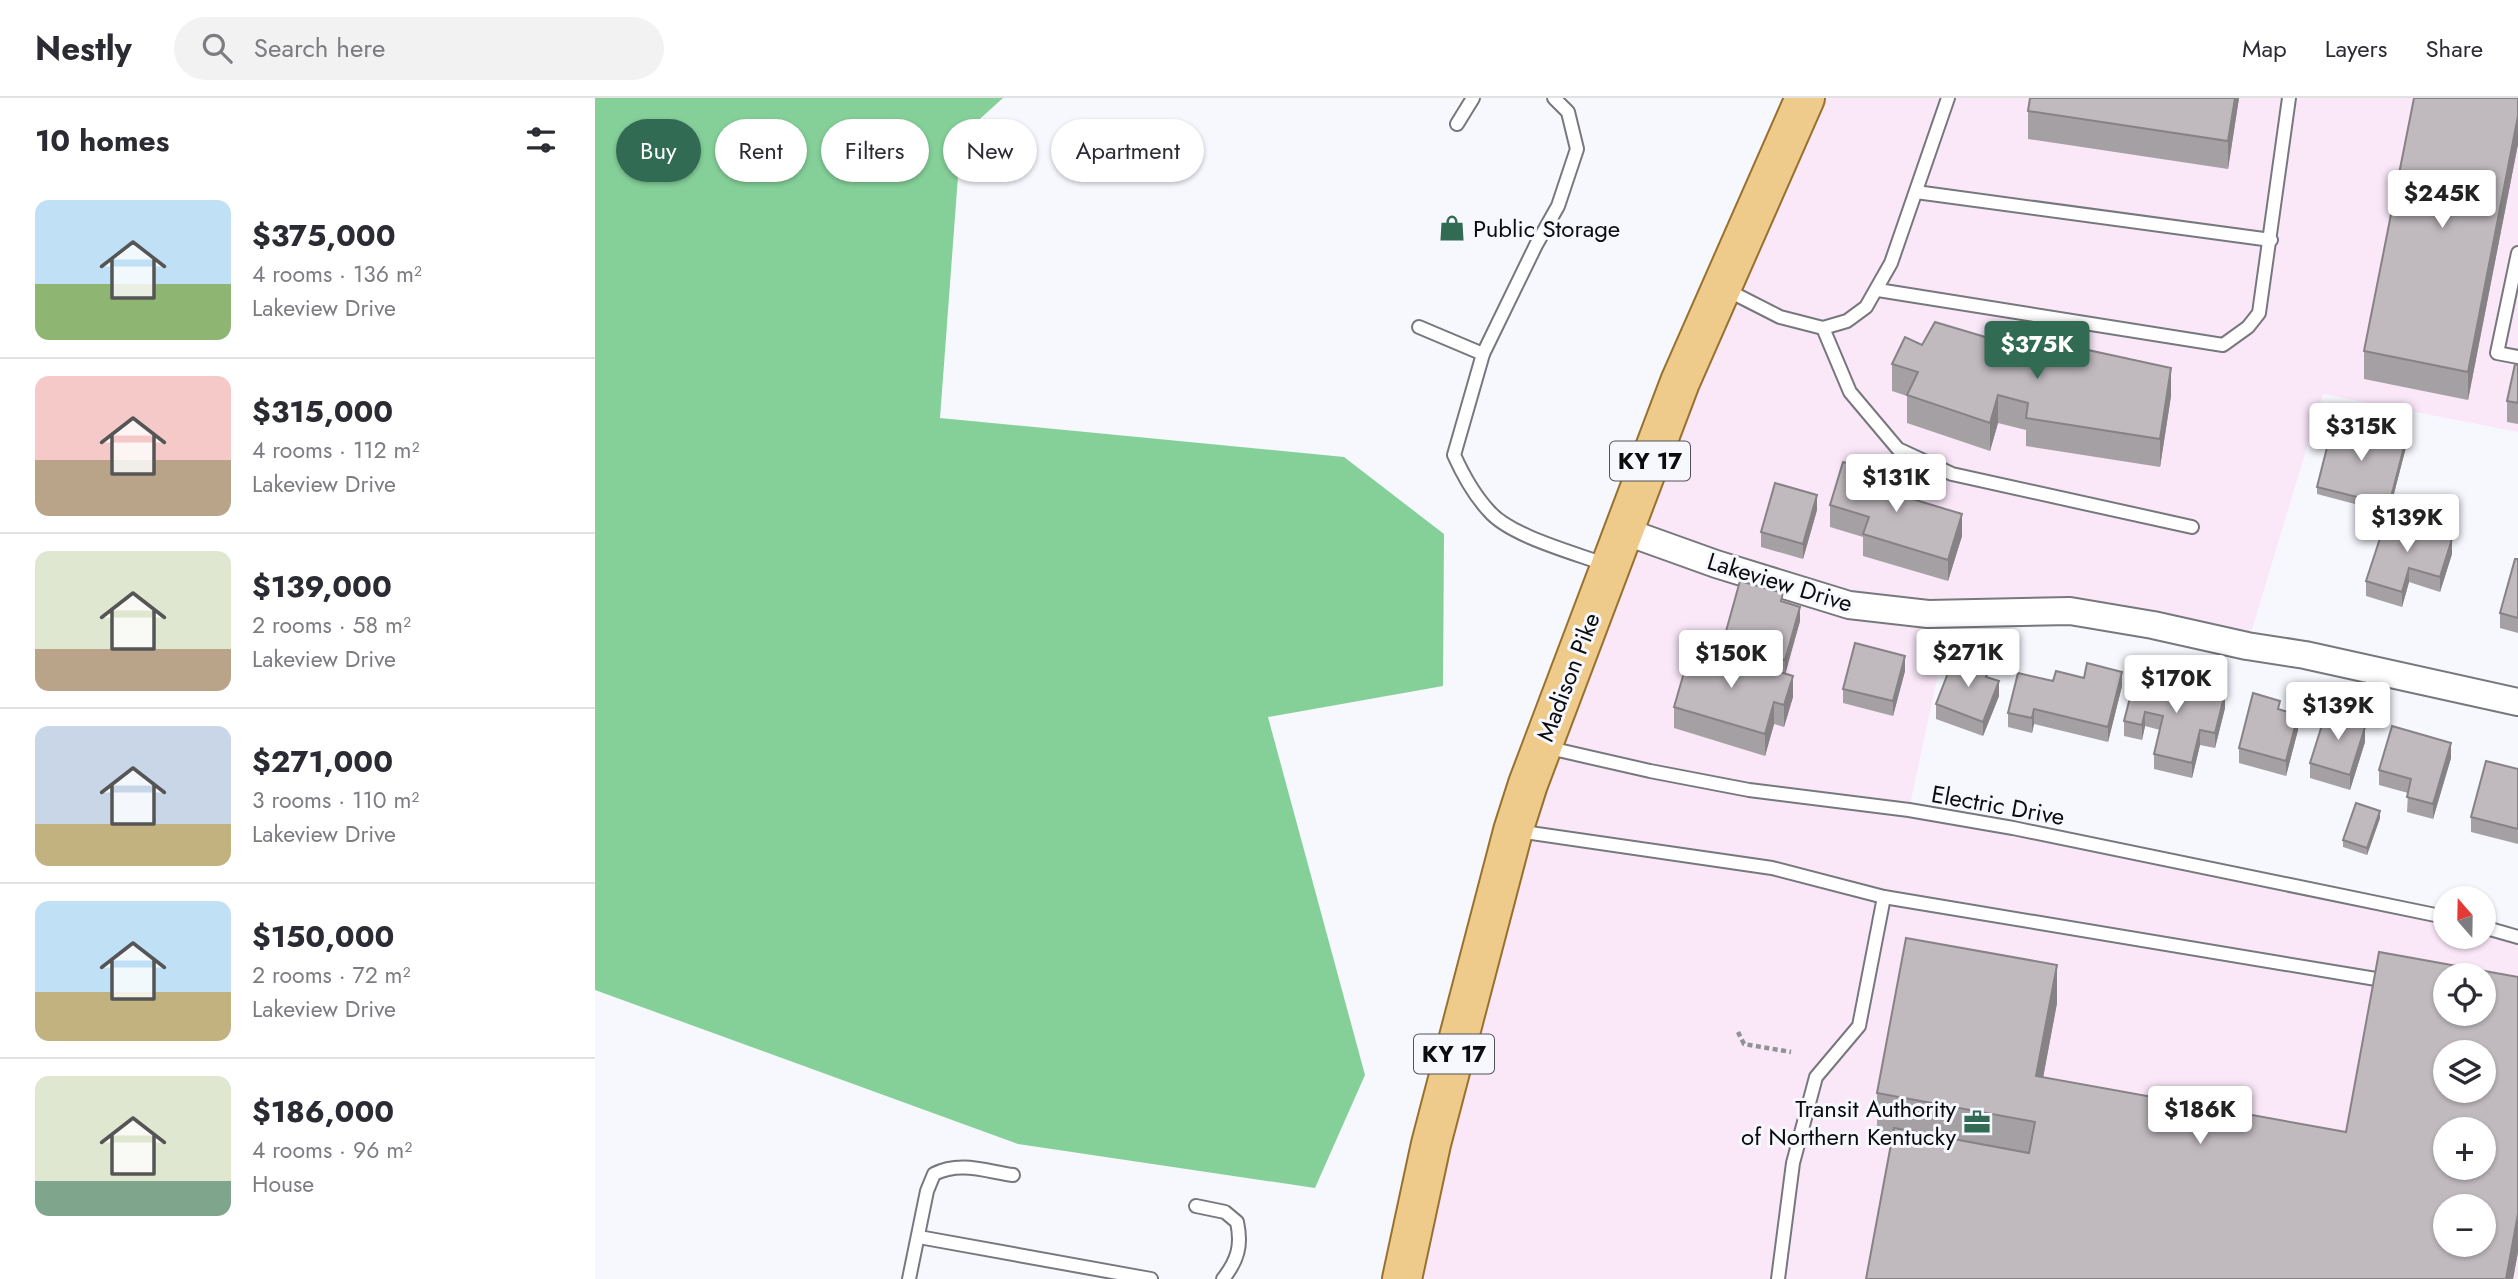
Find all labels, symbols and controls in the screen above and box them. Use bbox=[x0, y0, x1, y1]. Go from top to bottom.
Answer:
search box bbox=[174, 17, 664, 80]
text: Nestly bbox=[35, 25, 132, 72]
icon: search bbox=[198, 29, 236, 67]
text: Search here bbox=[254, 29, 385, 67]
text: Map bbox=[2242, 31, 2287, 66]
text: Layers bbox=[2325, 31, 2387, 66]
text: Share bbox=[2425, 31, 2483, 66]
text: 10 homes bbox=[35, 119, 169, 162]
chip: Buy bbox=[616, 119, 701, 182]
chip: Rent bbox=[715, 119, 807, 182]
chip: Filters bbox=[821, 119, 929, 182]
chip: New bbox=[943, 119, 1037, 182]
chip: Apartment bbox=[1051, 119, 1204, 182]
icon: filters bbox=[522, 121, 560, 159]
pin: $245K bbox=[2393, 170, 2491, 230]
text: $245K bbox=[2404, 176, 2480, 210]
place label: Public Storage bbox=[1473, 211, 1620, 246]
shop icon: Public Storage bbox=[1437, 213, 1467, 243]
text: $375,000 bbox=[252, 214, 396, 257]
icon: home bbox=[91, 228, 175, 312]
text: 4 rooms · 136 m² bbox=[252, 257, 422, 291]
text: Lakeview Drive bbox=[252, 291, 396, 325]
pin: $375K bbox=[1988, 322, 2086, 381]
text: $375K bbox=[2000, 327, 2074, 361]
text: $315,000 bbox=[252, 390, 393, 433]
icon: home bbox=[91, 404, 175, 488]
pin: $315K bbox=[2312, 404, 2410, 463]
text: $315K bbox=[2325, 409, 2397, 443]
text: 4 rooms · 112 m² bbox=[252, 433, 419, 467]
road number: KY 17 bbox=[1610, 442, 1690, 480]
pin: $131K bbox=[1847, 454, 1945, 514]
text: $131K bbox=[1862, 460, 1930, 494]
text: Lakeview Drive bbox=[252, 467, 396, 501]
pin: $139K bbox=[2358, 494, 2456, 554]
text: $139K bbox=[2371, 500, 2443, 534]
street label: Lakeview Drive bbox=[1703, 543, 1857, 621]
text: $139,000 bbox=[252, 565, 392, 608]
icon: home bbox=[91, 579, 175, 663]
text: 2 rooms · 58 m² bbox=[252, 608, 411, 642]
street label: Madison Pike bbox=[1527, 608, 1609, 746]
pin: $150K bbox=[1682, 630, 1780, 690]
pin: $271K bbox=[1919, 630, 2017, 689]
text: $271K bbox=[1932, 635, 2004, 669]
text: $150K bbox=[1695, 636, 1767, 670]
text: Lakeview Drive bbox=[252, 642, 396, 676]
pin: $170K bbox=[2127, 656, 2225, 715]
text: $170K bbox=[2140, 661, 2212, 695]
pin: $139K bbox=[2289, 682, 2387, 742]
text: $139K bbox=[2302, 688, 2374, 722]
text: $271,000 bbox=[252, 740, 393, 783]
icon: home bbox=[91, 754, 175, 838]
street label: Electric Drive bbox=[1929, 776, 2067, 834]
text: 3 rooms · 110 m² bbox=[252, 783, 419, 817]
text: Lakeview Drive bbox=[252, 817, 396, 851]
north arrow bbox=[2433, 886, 2495, 948]
map controls bbox=[2433, 886, 2496, 1257]
text: $150,000 bbox=[252, 915, 394, 958]
icon: home bbox=[91, 929, 175, 1013]
text: 2 rooms · 72 m² bbox=[252, 958, 411, 992]
button: locate bbox=[2433, 963, 2496, 1026]
text: Lakeview Drive bbox=[252, 992, 396, 1026]
road number: KY 17 bbox=[1414, 1035, 1494, 1074]
button: layers bbox=[2433, 1040, 2496, 1103]
pin: $186K bbox=[2151, 1086, 2249, 1146]
text: $186,000 bbox=[252, 1090, 394, 1133]
place label: Transit Authority of Northern Kentucky bbox=[1741, 1091, 1956, 1154]
text: $186K bbox=[2164, 1092, 2236, 1126]
icon: home bbox=[91, 1104, 175, 1188]
office icon: Transit Authority of Northern Kentucky bbox=[1962, 1107, 1992, 1137]
button: + bbox=[2433, 1117, 2496, 1180]
text: 4 rooms · 96 m² bbox=[252, 1133, 412, 1167]
text: House bbox=[252, 1167, 314, 1201]
button: − bbox=[2433, 1194, 2496, 1257]

